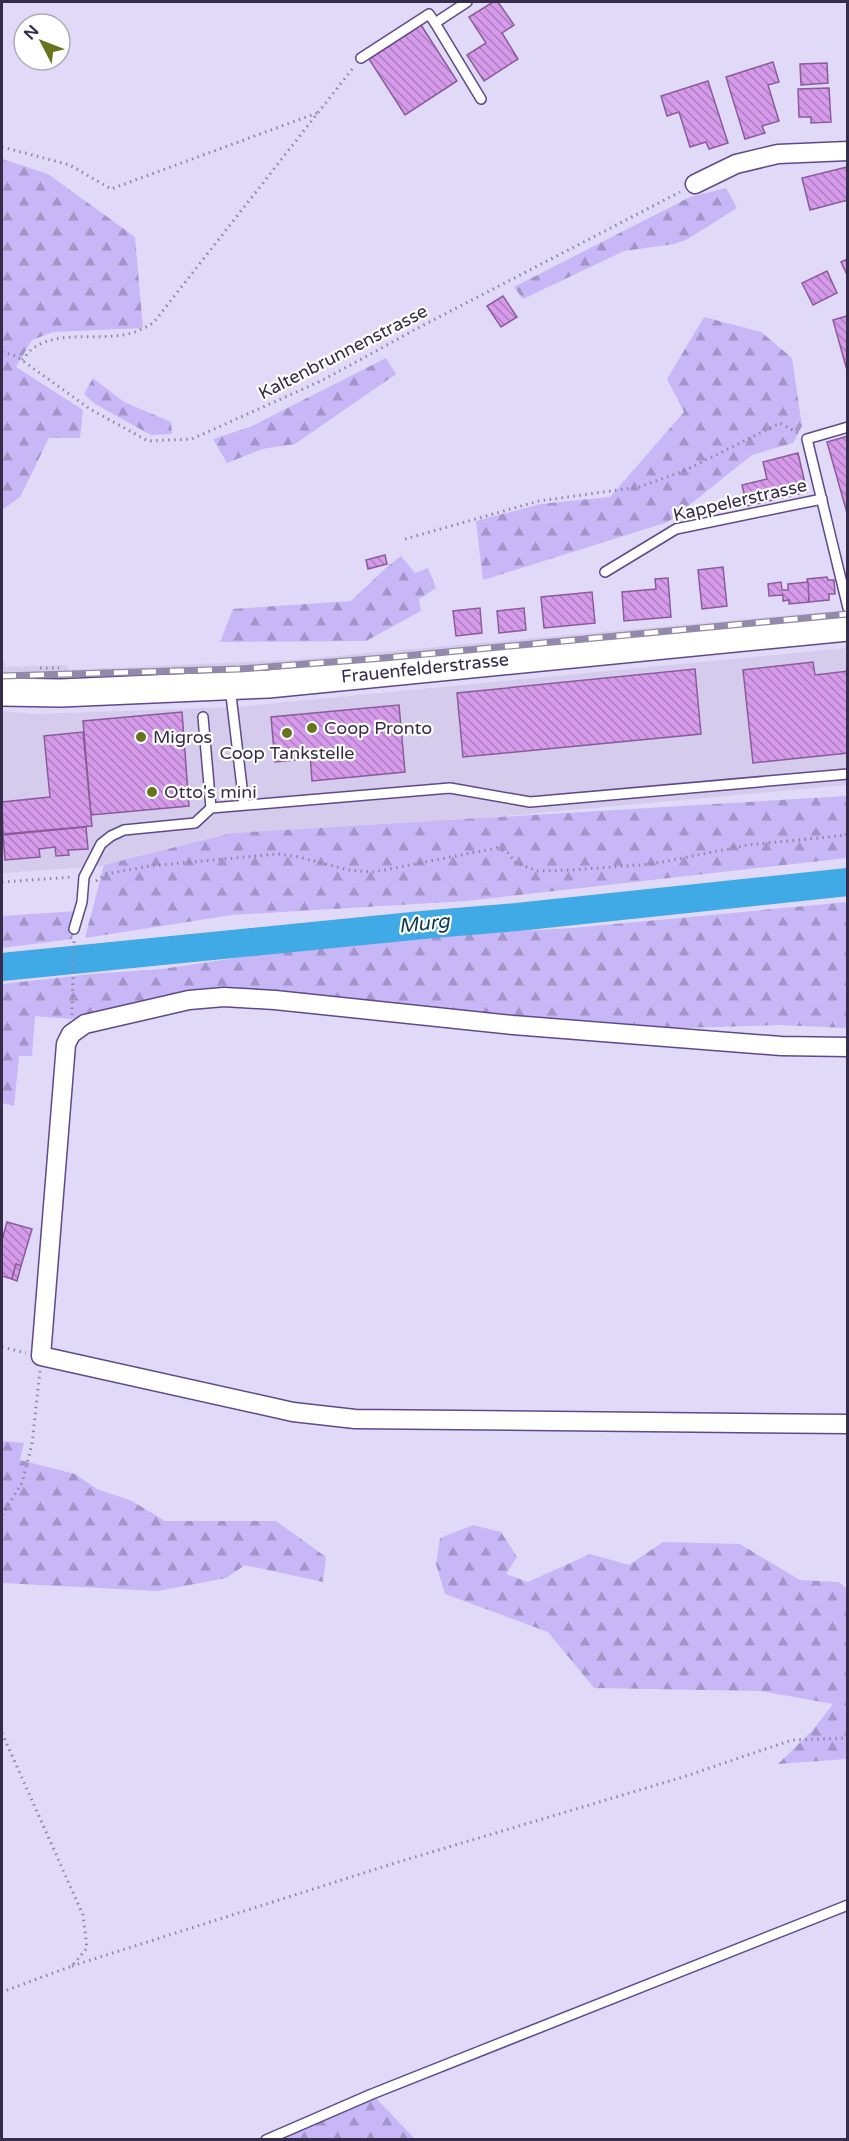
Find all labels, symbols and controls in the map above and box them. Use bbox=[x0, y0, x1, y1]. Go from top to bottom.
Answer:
north arrow bbox=[12, 12, 72, 72]
text: N bbox=[20, 21, 43, 44]
street label: Kaltenbrunnenstrasse bbox=[255, 300, 431, 404]
street label: Kappelerstrasse bbox=[671, 474, 809, 526]
street label: Frauenfelderstrasse bbox=[340, 648, 510, 688]
place label: Coop Pronto bbox=[324, 717, 432, 739]
marker: Coop Pronto bbox=[305, 721, 319, 735]
place label: Migros bbox=[153, 726, 212, 748]
marker: Coop Tankstelle bbox=[280, 726, 294, 740]
marker: Migros bbox=[134, 730, 148, 744]
place label: Coop Tankstelle bbox=[219, 742, 355, 764]
place label: Otto's mini bbox=[164, 781, 257, 803]
marker: Otto's mini bbox=[145, 785, 159, 799]
water label: Murg bbox=[397, 909, 452, 939]

